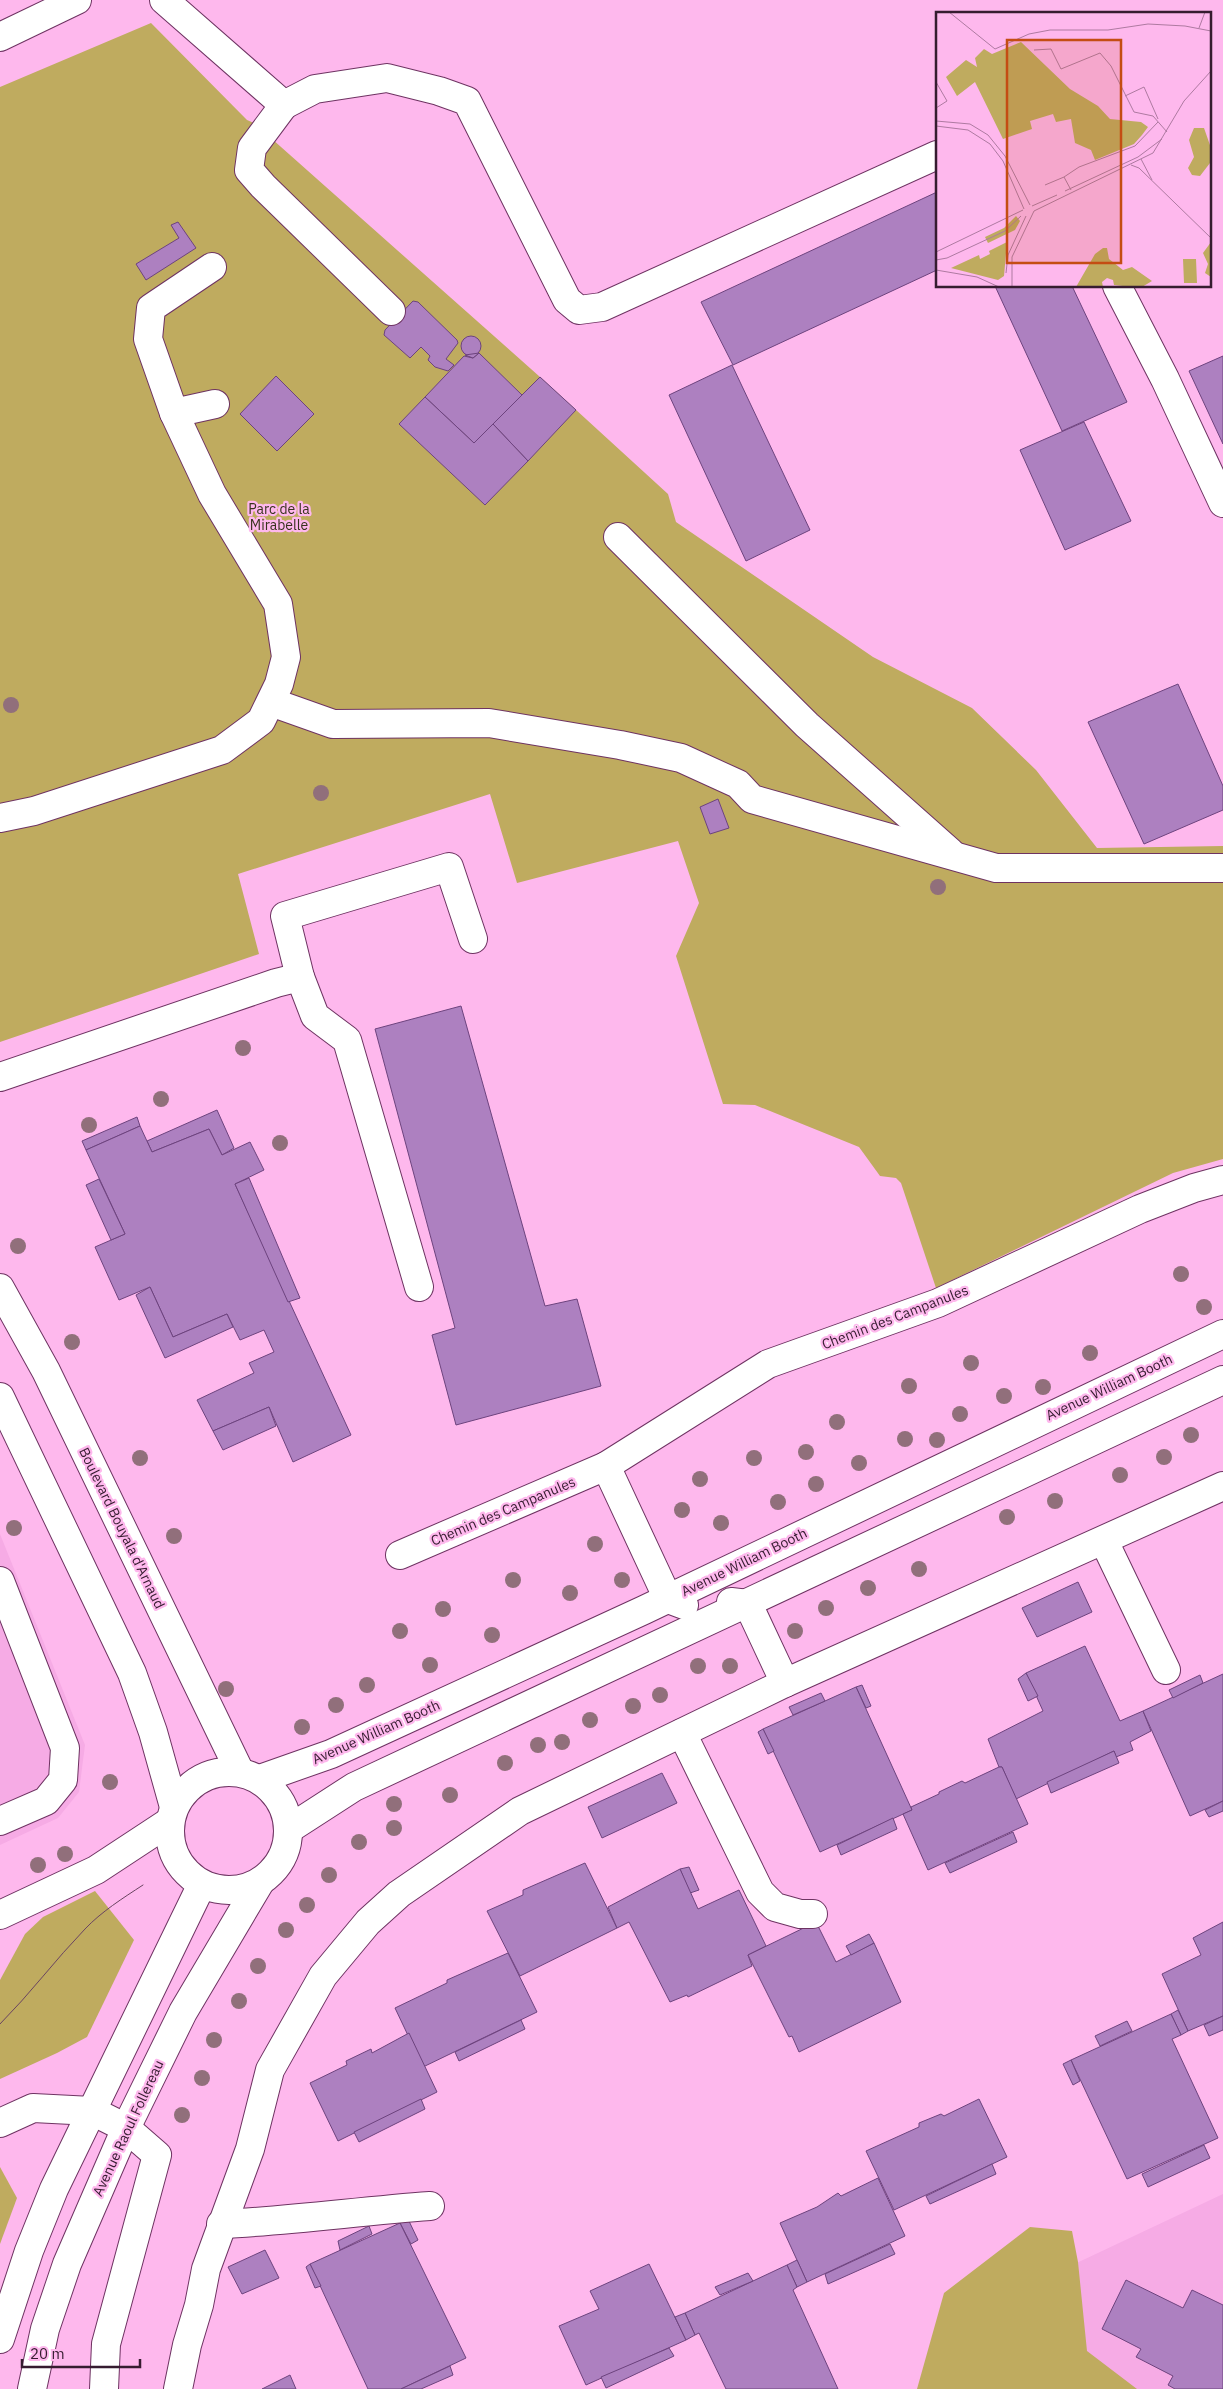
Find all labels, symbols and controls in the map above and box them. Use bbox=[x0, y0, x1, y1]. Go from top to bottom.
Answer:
inset map bbox=[936, 12, 1210, 288]
park label: Parc de la Mirabelle bbox=[248, 500, 310, 534]
street label: Chemin des Campanules bbox=[819, 1281, 971, 1353]
street label: Avenue William Booth bbox=[1043, 1350, 1175, 1424]
street label: Boulevard Bouyala d'Arnaud bbox=[75, 1444, 169, 1612]
street label: Chemin des Campanules bbox=[428, 1472, 578, 1550]
street label: Avenue William Booth bbox=[678, 1524, 810, 1600]
street label: Avenue William Booth bbox=[309, 1696, 443, 1768]
street label: Avenue Raoul Follereau bbox=[89, 2057, 167, 2199]
scale bar bbox=[22, 2336, 140, 2368]
text: 20 m bbox=[30, 2344, 65, 2363]

